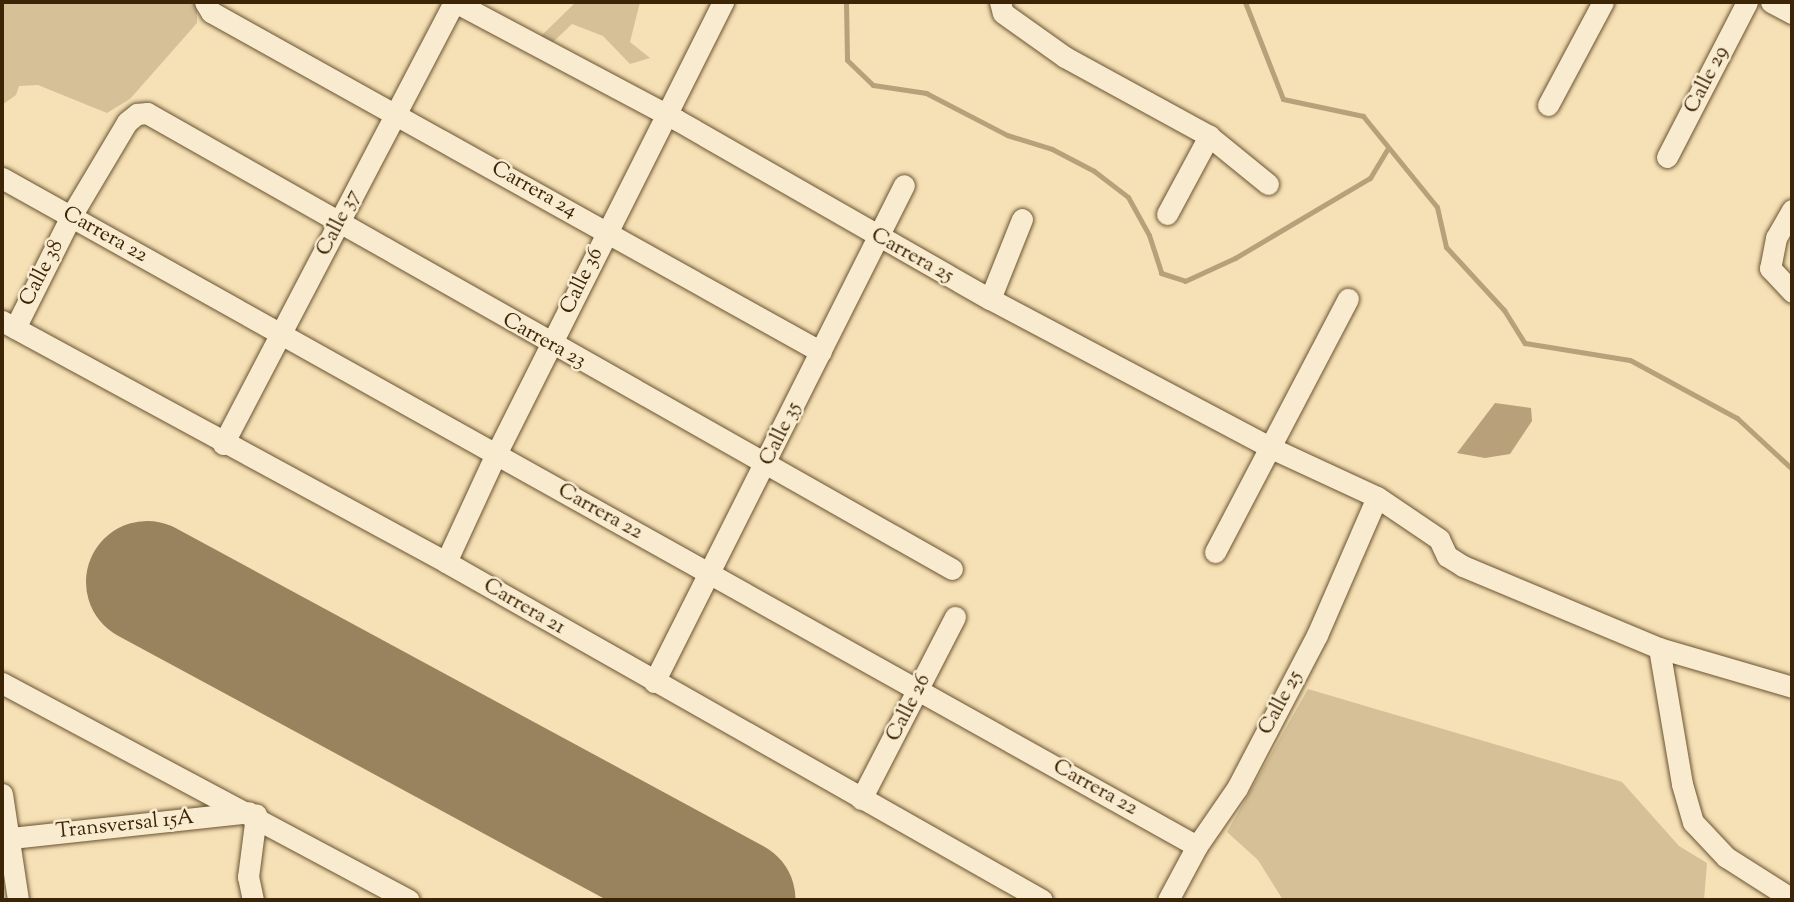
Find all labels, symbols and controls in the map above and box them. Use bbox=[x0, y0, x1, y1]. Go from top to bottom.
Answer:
street label: Calle 29 bbox=[1679, 42, 1735, 118]
street label: Carrera 24 bbox=[487, 156, 581, 224]
street label: Calle 37 bbox=[312, 186, 366, 260]
street label: Carrera 22 bbox=[58, 201, 152, 269]
street label: Carrera 25 bbox=[866, 223, 958, 289]
street label: Calle 38 bbox=[15, 236, 69, 310]
street label: Calle 36 bbox=[555, 244, 609, 318]
street label: Carrera 23 bbox=[498, 308, 590, 374]
street label: Calle 35 bbox=[755, 398, 807, 470]
street label: Carrera 22 bbox=[553, 478, 647, 546]
street label: Carrera 21 bbox=[478, 573, 570, 641]
street label: Calle 25 bbox=[1254, 667, 1308, 739]
street label: Calle 26 bbox=[881, 670, 937, 746]
street label: Carrera 22 bbox=[1048, 754, 1142, 822]
street label: Transversal 15A bbox=[55, 805, 195, 845]

